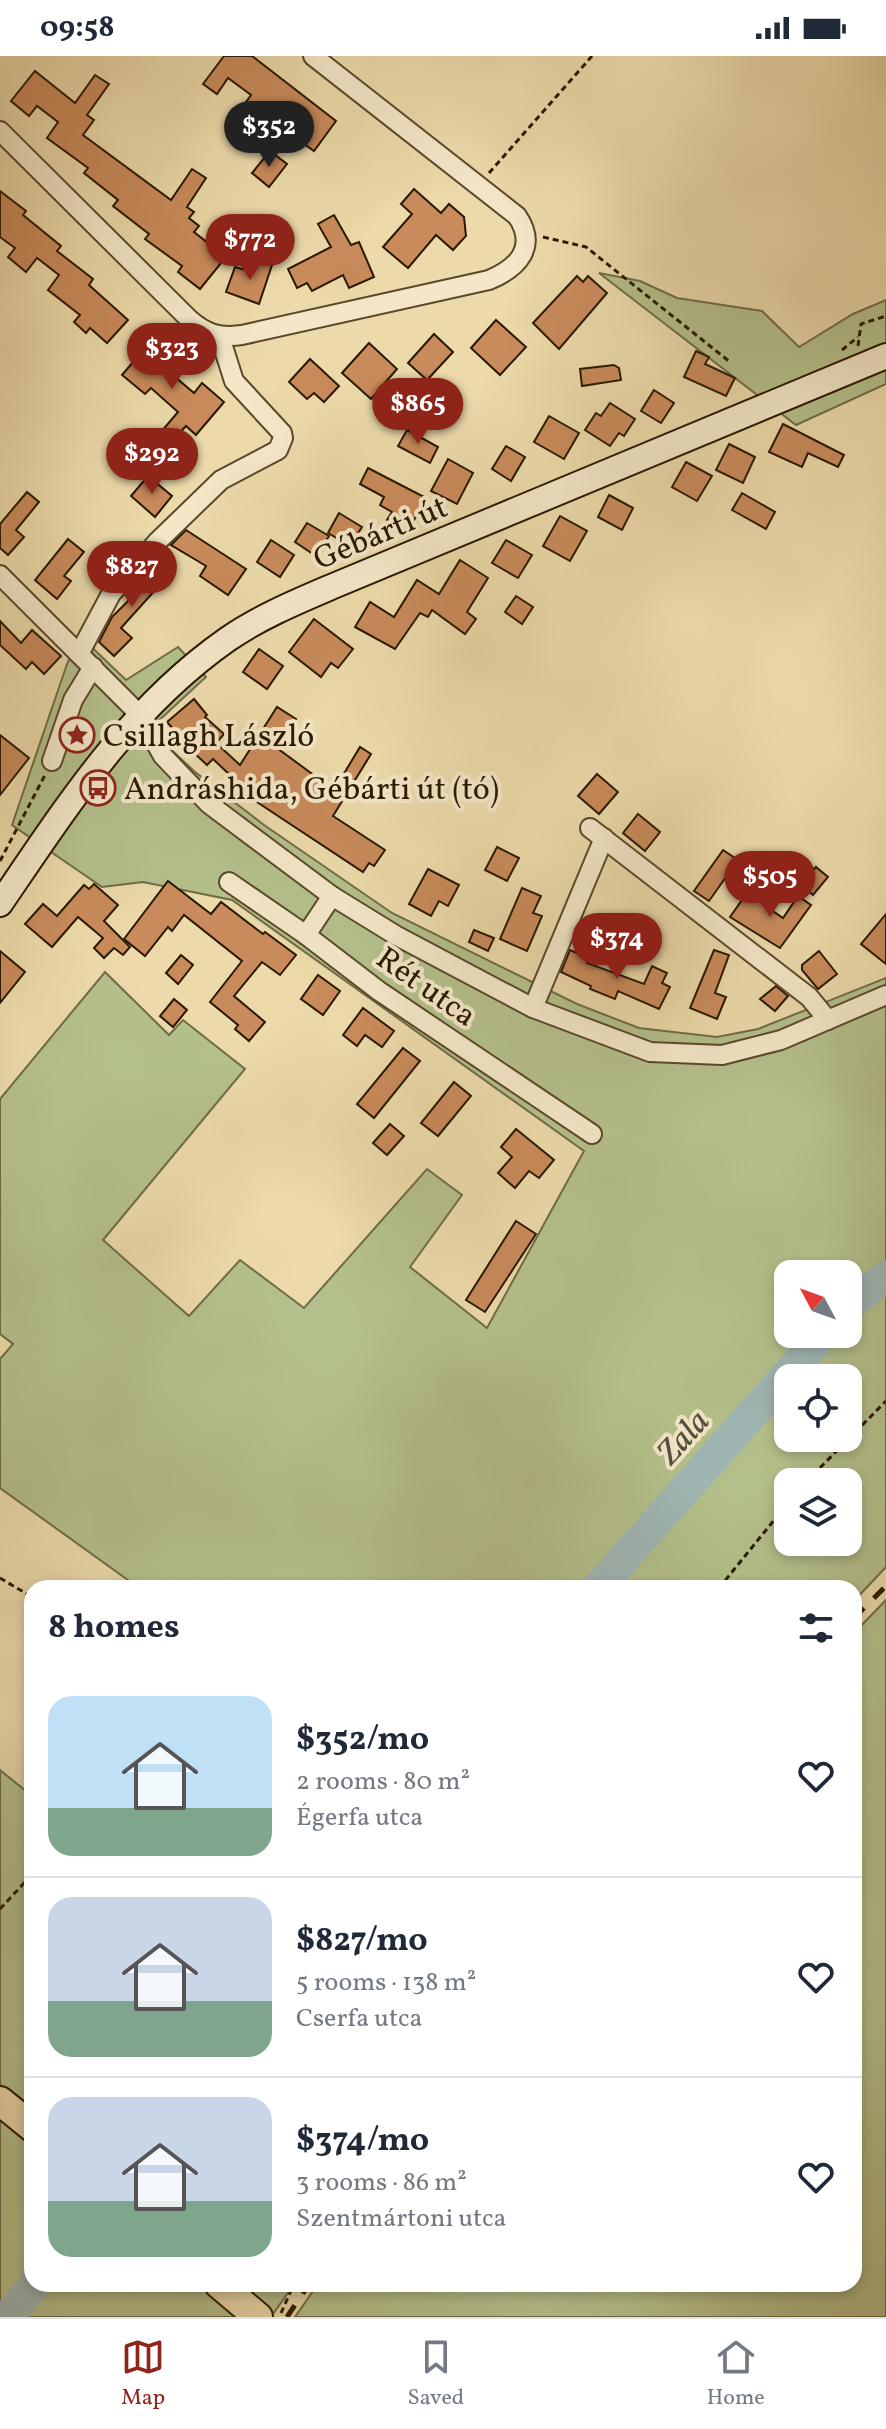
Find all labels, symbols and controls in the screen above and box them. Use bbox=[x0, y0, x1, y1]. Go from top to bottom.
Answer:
text: 09:58 bbox=[40, 7, 114, 49]
pin: $352 bbox=[222, 101, 316, 169]
text: $352 bbox=[242, 109, 296, 145]
pin: $772 bbox=[203, 214, 297, 282]
text: $772 bbox=[224, 222, 276, 258]
pin: $323 bbox=[125, 323, 219, 391]
text: $323 bbox=[145, 331, 199, 367]
pin: $865 bbox=[371, 378, 465, 446]
text: $865 bbox=[390, 386, 446, 422]
pin: $292 bbox=[105, 428, 199, 496]
text: $292 bbox=[124, 436, 180, 472]
street label: Gébárti út bbox=[307, 487, 455, 583]
pin: $827 bbox=[85, 541, 179, 609]
text: $827 bbox=[105, 549, 159, 585]
place icon: Csillagh László bbox=[58, 716, 96, 754]
place label: Csillagh László bbox=[103, 716, 314, 760]
bus stop icon: Andráshida, Gébárti út (tó) bbox=[79, 769, 117, 807]
place label: Andráshida, Gébárti út (tó) bbox=[124, 769, 499, 813]
pin: $505 bbox=[723, 851, 817, 919]
text: $505 bbox=[742, 859, 798, 895]
pin: $374 bbox=[570, 913, 664, 981]
text: $374 bbox=[590, 921, 644, 957]
street label: Rét utca bbox=[366, 938, 484, 1039]
north arrow bbox=[774, 1260, 862, 1348]
map controls bbox=[774, 1260, 862, 1556]
button: locate bbox=[774, 1364, 862, 1452]
water label: Zala bbox=[647, 1401, 722, 1477]
button: layers bbox=[774, 1468, 862, 1556]
text: 8 homes bbox=[48, 1605, 180, 1652]
icon: filters bbox=[794, 1606, 838, 1650]
text: $352/mo bbox=[296, 1717, 429, 1764]
icon: home bbox=[112, 1728, 208, 1824]
icon: heart bbox=[794, 1754, 838, 1798]
text: 2 rooms · 80 m² bbox=[296, 1764, 470, 1800]
text: Égerfa utca bbox=[296, 1800, 423, 1836]
text: $827/mo bbox=[296, 1918, 428, 1965]
icon: home bbox=[112, 1929, 208, 2025]
icon: heart bbox=[794, 1955, 838, 1999]
text: 5 rooms · 138 m² bbox=[296, 1965, 476, 2001]
text: Cserfa utca bbox=[296, 2001, 422, 2037]
text: $374/mo bbox=[296, 2118, 429, 2165]
icon: home bbox=[112, 2129, 208, 2225]
icon: heart bbox=[794, 2155, 838, 2199]
text: 3 rooms · 86 m² bbox=[296, 2165, 467, 2201]
text: Szentmártoni utca bbox=[296, 2201, 507, 2237]
tab: Map bbox=[121, 2335, 165, 2414]
tab: Saved bbox=[408, 2335, 464, 2414]
tab: Home bbox=[707, 2335, 765, 2414]

